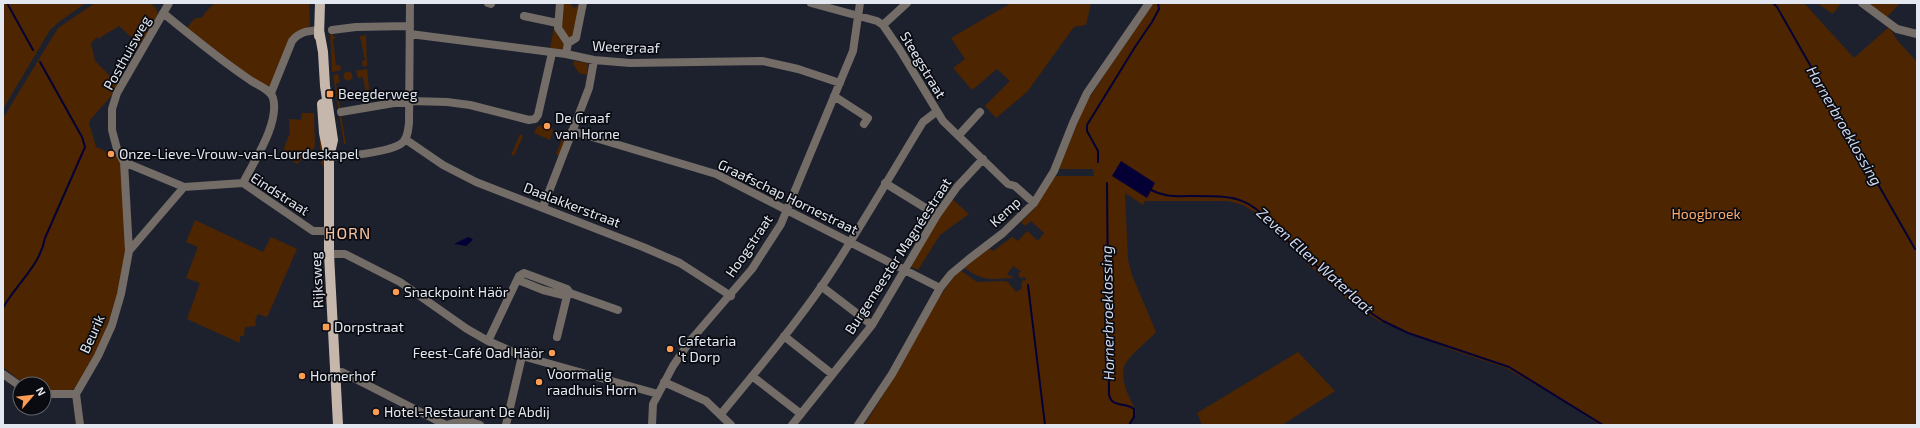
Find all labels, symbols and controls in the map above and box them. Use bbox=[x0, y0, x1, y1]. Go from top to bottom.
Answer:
street label: Posthuisweg bbox=[99, 13, 154, 93]
street label: Steegstraat bbox=[897, 28, 950, 101]
street label: Weergraaf bbox=[592, 37, 661, 56]
water label: Hornerbroeklossing bbox=[1803, 63, 1886, 188]
place label: Beegderweg bbox=[338, 85, 418, 102]
marker: Beegderweg bbox=[325, 89, 335, 99]
place label: De Graaf van Horne bbox=[555, 109, 620, 142]
marker: De Graaf van Horne bbox=[542, 121, 552, 131]
place label: Onze-Lieve-Vrouw-van-Lourdeskapel bbox=[119, 145, 360, 162]
marker: Onze-Lieve-Vrouw-van-Lourdeskapel bbox=[106, 149, 116, 159]
street label: Graafschap Hornestraat bbox=[716, 155, 861, 238]
street label: Eindstraat bbox=[248, 168, 313, 219]
street label: Burgemeester Magnéestraat bbox=[841, 174, 955, 337]
street label: Daalakkerstraat bbox=[521, 178, 623, 231]
street label: Kemp bbox=[986, 193, 1024, 230]
water label: Zeven Ellen Waterlaat bbox=[1254, 203, 1378, 318]
park label: Hoogbroek bbox=[1671, 205, 1741, 222]
street label: Hoogstraat bbox=[721, 211, 776, 280]
district label: HORN bbox=[325, 223, 371, 242]
water label: Hornerbroeklossing bbox=[1097, 245, 1117, 381]
street label: Rijksweg bbox=[307, 251, 326, 309]
place label: Snackpoint Häör bbox=[404, 283, 509, 300]
marker: Snackpoint Häör bbox=[391, 287, 401, 297]
street label: Beurik bbox=[76, 312, 108, 356]
place label: Dorpstraat bbox=[334, 318, 404, 335]
marker: Dorpstraat bbox=[321, 322, 331, 332]
place label: Cafetaria 't Dorp bbox=[678, 332, 736, 365]
place label: Feest-Café Oad Häör bbox=[413, 344, 544, 361]
marker: Cafetaria 't Dorp bbox=[665, 344, 675, 354]
marker: Feest-Café Oad Häör bbox=[547, 348, 557, 358]
place label: Voormalig raadhuis Horn bbox=[547, 365, 637, 398]
place label: Hornerhof bbox=[310, 367, 376, 384]
marker: Hornerhof bbox=[297, 371, 307, 381]
north arrow bbox=[12, 376, 52, 416]
marker: Voormalig raadhuis Horn bbox=[534, 377, 544, 387]
text: N bbox=[34, 385, 49, 398]
place label: Hotel-Restaurant De Abdij bbox=[384, 403, 550, 420]
marker: Hotel-Restaurant De Abdij bbox=[371, 407, 381, 417]

